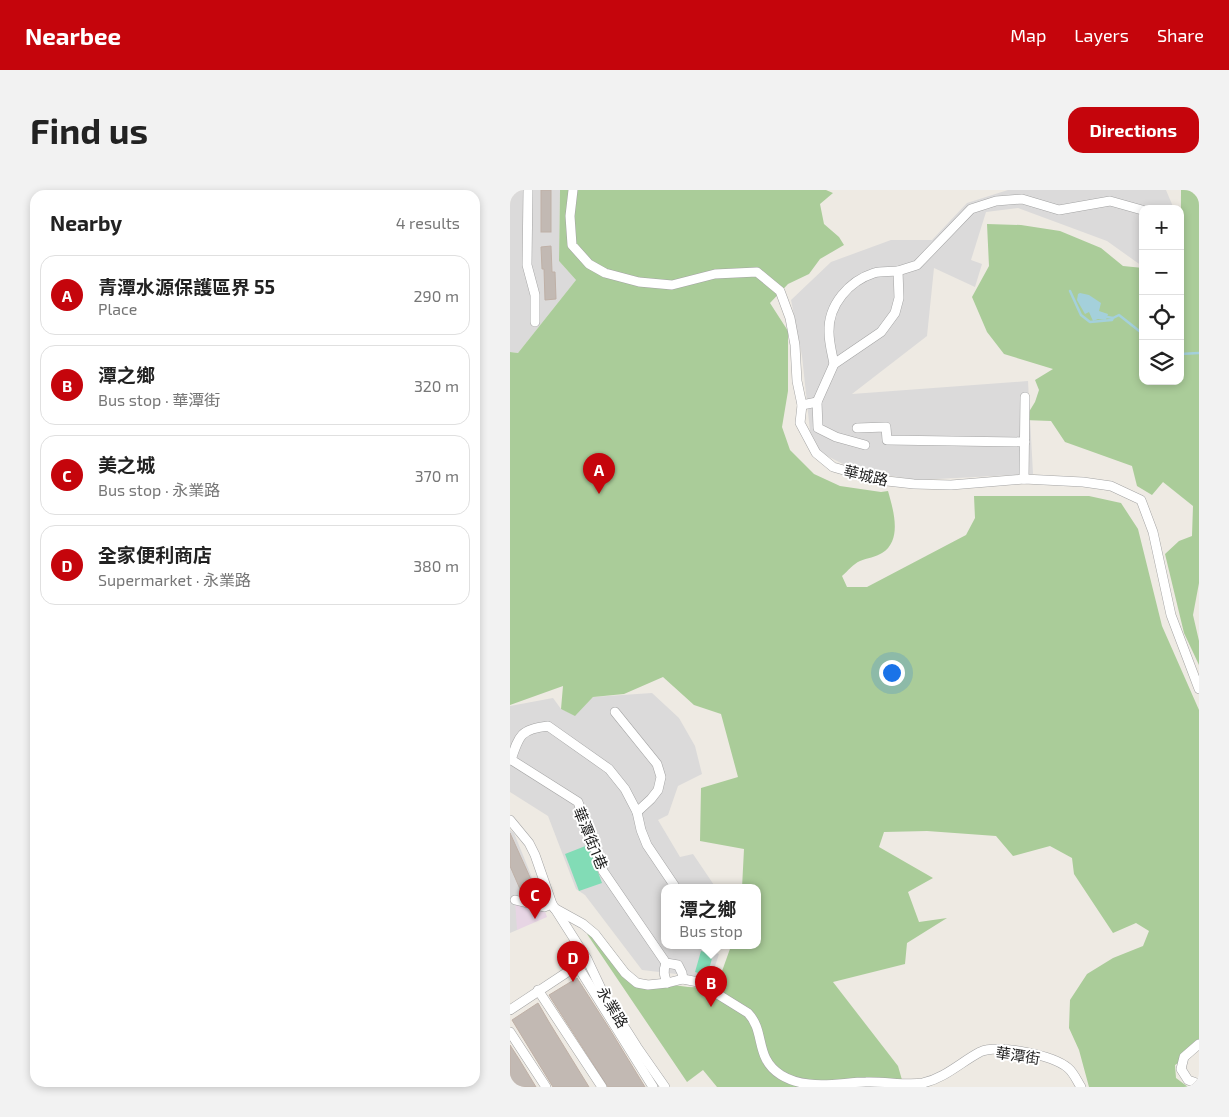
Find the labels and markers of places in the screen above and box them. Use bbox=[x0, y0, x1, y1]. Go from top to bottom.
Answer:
pin: A bbox=[583, 453, 615, 494]
pin: C bbox=[519, 878, 551, 919]
pin: D bbox=[557, 941, 589, 982]
pin: B bbox=[695, 966, 727, 1007]

